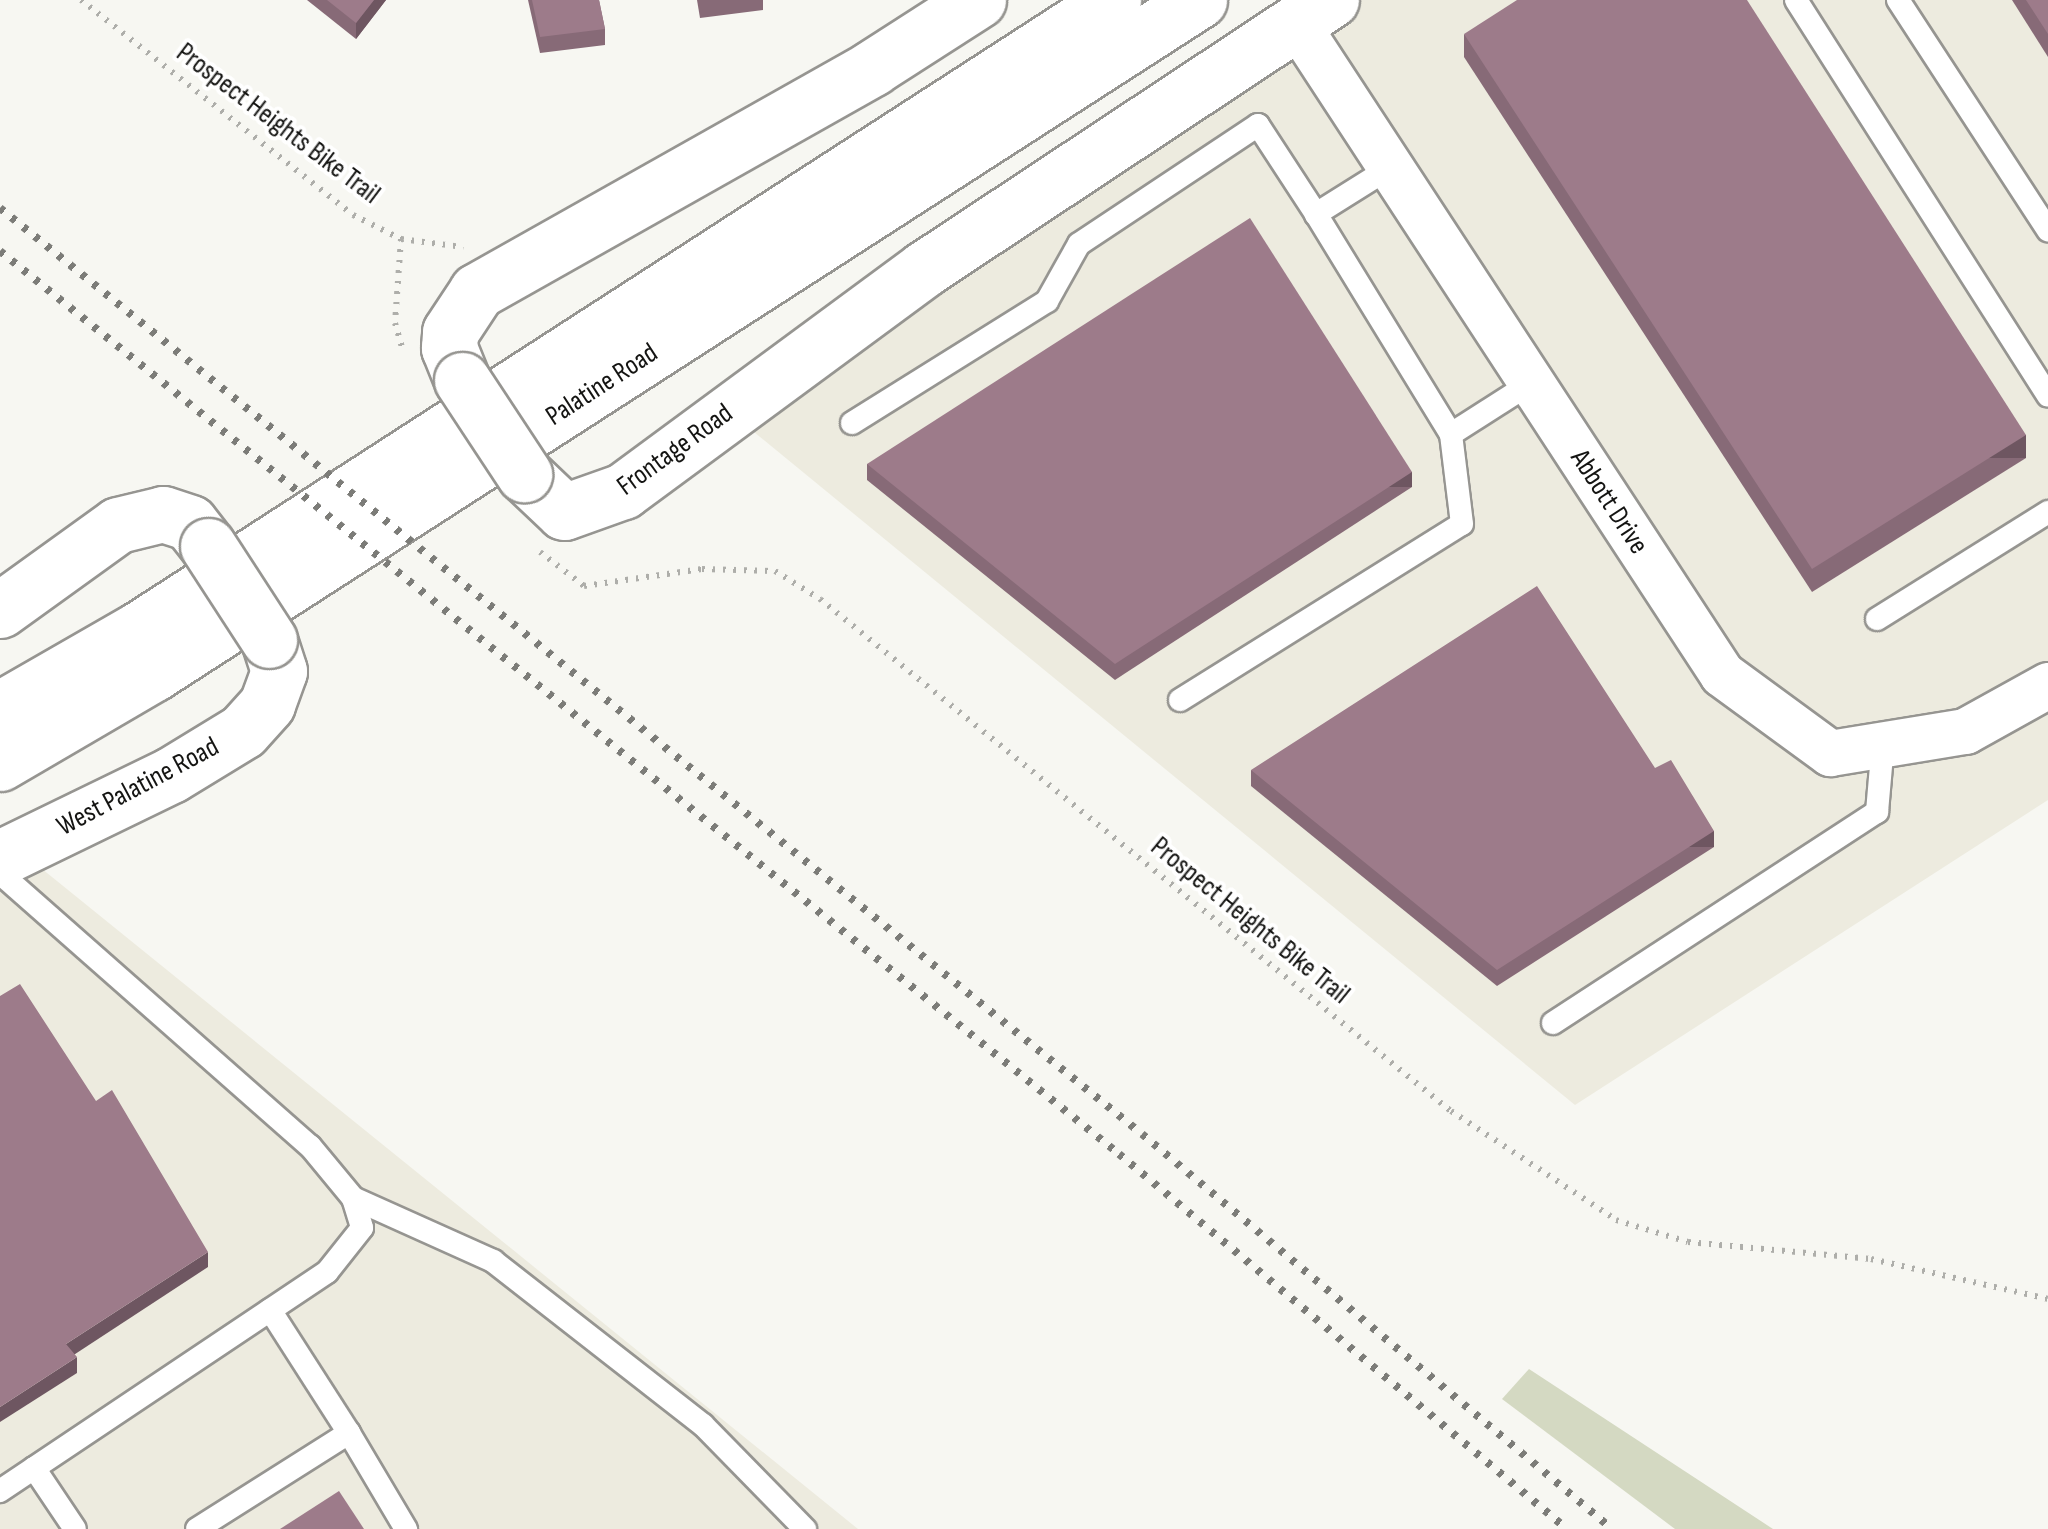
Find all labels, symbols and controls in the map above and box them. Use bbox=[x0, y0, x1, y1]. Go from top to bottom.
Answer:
street label: Prospect Heights Bike Trail bbox=[169, 36, 387, 212]
street label: Palatine Road bbox=[540, 337, 664, 433]
street label: Frontage Road bbox=[611, 397, 739, 503]
street label: Abbott Drive bbox=[1563, 444, 1655, 560]
street label: West Palatine Road bbox=[51, 730, 225, 844]
street label: Prospect Heights Bike Trail bbox=[1144, 830, 1356, 1012]

